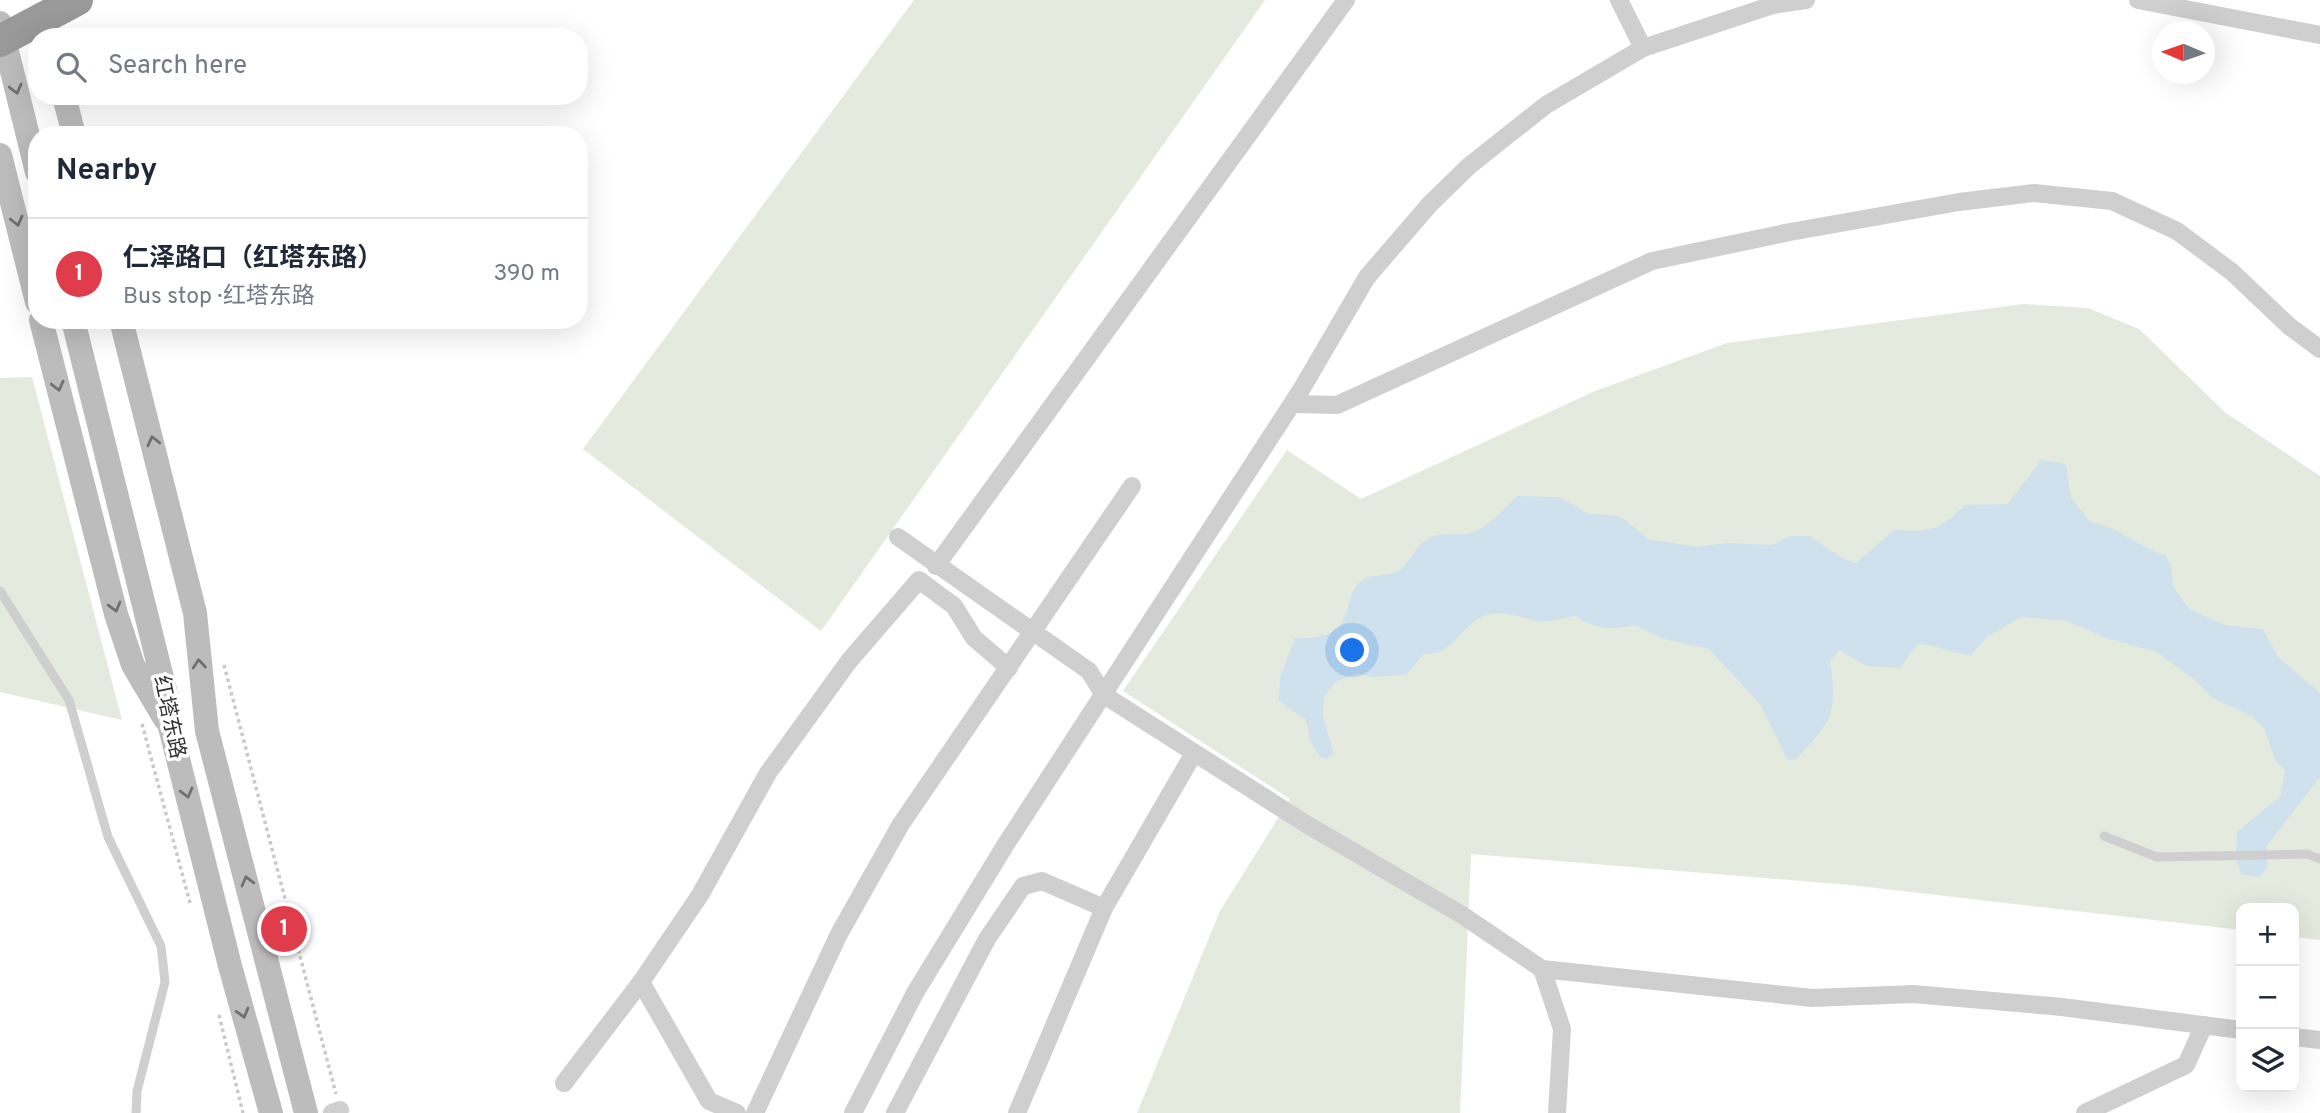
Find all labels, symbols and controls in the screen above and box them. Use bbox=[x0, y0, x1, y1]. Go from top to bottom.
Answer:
north arrow bbox=[2152, 21, 2215, 84]
search box bbox=[28, 28, 588, 105]
icon: search bbox=[52, 48, 90, 86]
text: Search here bbox=[108, 50, 247, 83]
one-way arrow bbox=[8, 83, 22, 95]
text: Nearby bbox=[56, 153, 157, 190]
one-way arrow bbox=[9, 215, 23, 227]
text: 仁泽路口（红塔东路） bbox=[123, 243, 383, 276]
text: 1 bbox=[74, 260, 84, 289]
text: 390 m bbox=[493, 260, 560, 289]
text: Bus stop · 红塔东路 bbox=[123, 283, 315, 312]
one-way arrow bbox=[50, 380, 64, 392]
one-way arrow bbox=[147, 436, 161, 448]
one-way arrow bbox=[107, 601, 121, 613]
your location bbox=[1335, 633, 1369, 667]
one-way arrow bbox=[192, 658, 207, 669]
street label: 红塔东路 bbox=[147, 673, 190, 761]
one-way arrow bbox=[179, 787, 193, 799]
one-way arrow bbox=[241, 875, 255, 887]
pin: 1 bbox=[261, 903, 307, 955]
map controls bbox=[2236, 903, 2299, 1092]
button: + bbox=[2236, 903, 2299, 966]
button: − bbox=[2236, 966, 2299, 1029]
one-way arrow bbox=[235, 1007, 250, 1019]
button: layers bbox=[2236, 1029, 2299, 1092]

